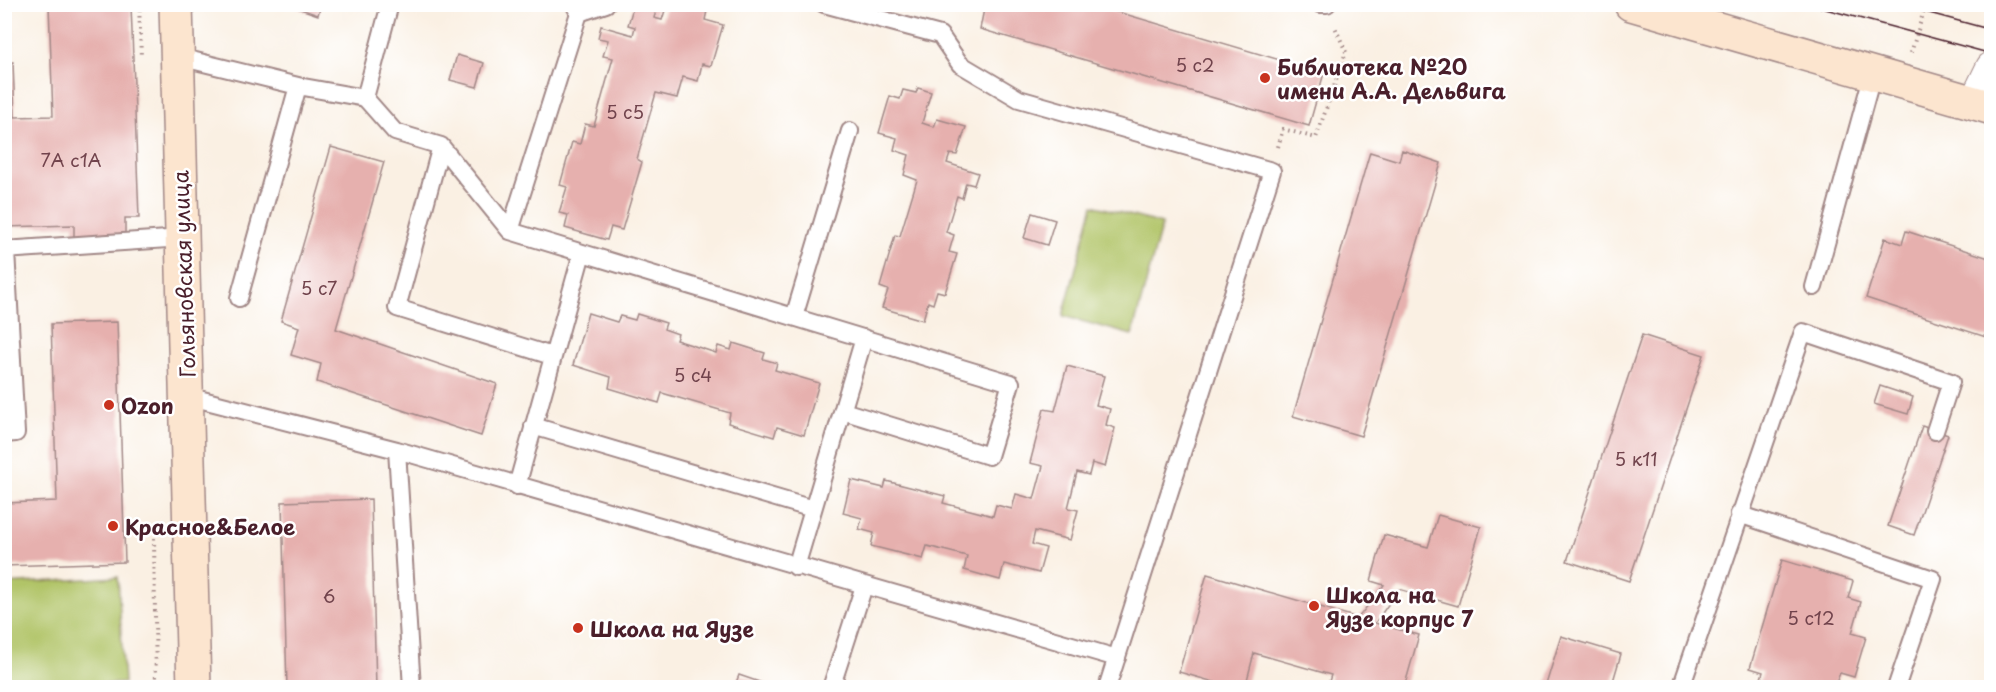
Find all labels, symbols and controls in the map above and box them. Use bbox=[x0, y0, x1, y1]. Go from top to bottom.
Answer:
place label: Библиотека №20 имени А.А. Дельвига bbox=[1277, 50, 1506, 106]
house number: 5 с2 bbox=[1175, 51, 1215, 78]
marker: Библиотека №20 имени А.А. Дельвига bbox=[1258, 71, 1272, 85]
house number: 5 с5 bbox=[606, 98, 644, 125]
house number: 7А с1А bbox=[40, 146, 102, 173]
street label: Гольяновская улица bbox=[163, 169, 203, 378]
house number: 5 с7 bbox=[301, 274, 337, 301]
house number: 5 с4 bbox=[674, 361, 712, 388]
place label: Ozon bbox=[121, 389, 174, 421]
marker: Ozon bbox=[102, 398, 116, 412]
house number: 5 к11 bbox=[1615, 445, 1657, 472]
place label: Красное&Белое bbox=[125, 510, 295, 542]
marker: Красное&Белое bbox=[106, 519, 120, 533]
place label: Школа на Яузе корпус 7 bbox=[1325, 578, 1474, 634]
house number: 6 bbox=[323, 582, 335, 609]
marker: Школа на Яузе корпус 7 bbox=[1307, 599, 1321, 613]
house number: 5 с12 bbox=[1787, 604, 1835, 631]
place label: Школа на Яузе bbox=[590, 612, 754, 644]
marker: Школа на Яузе bbox=[571, 621, 585, 635]

